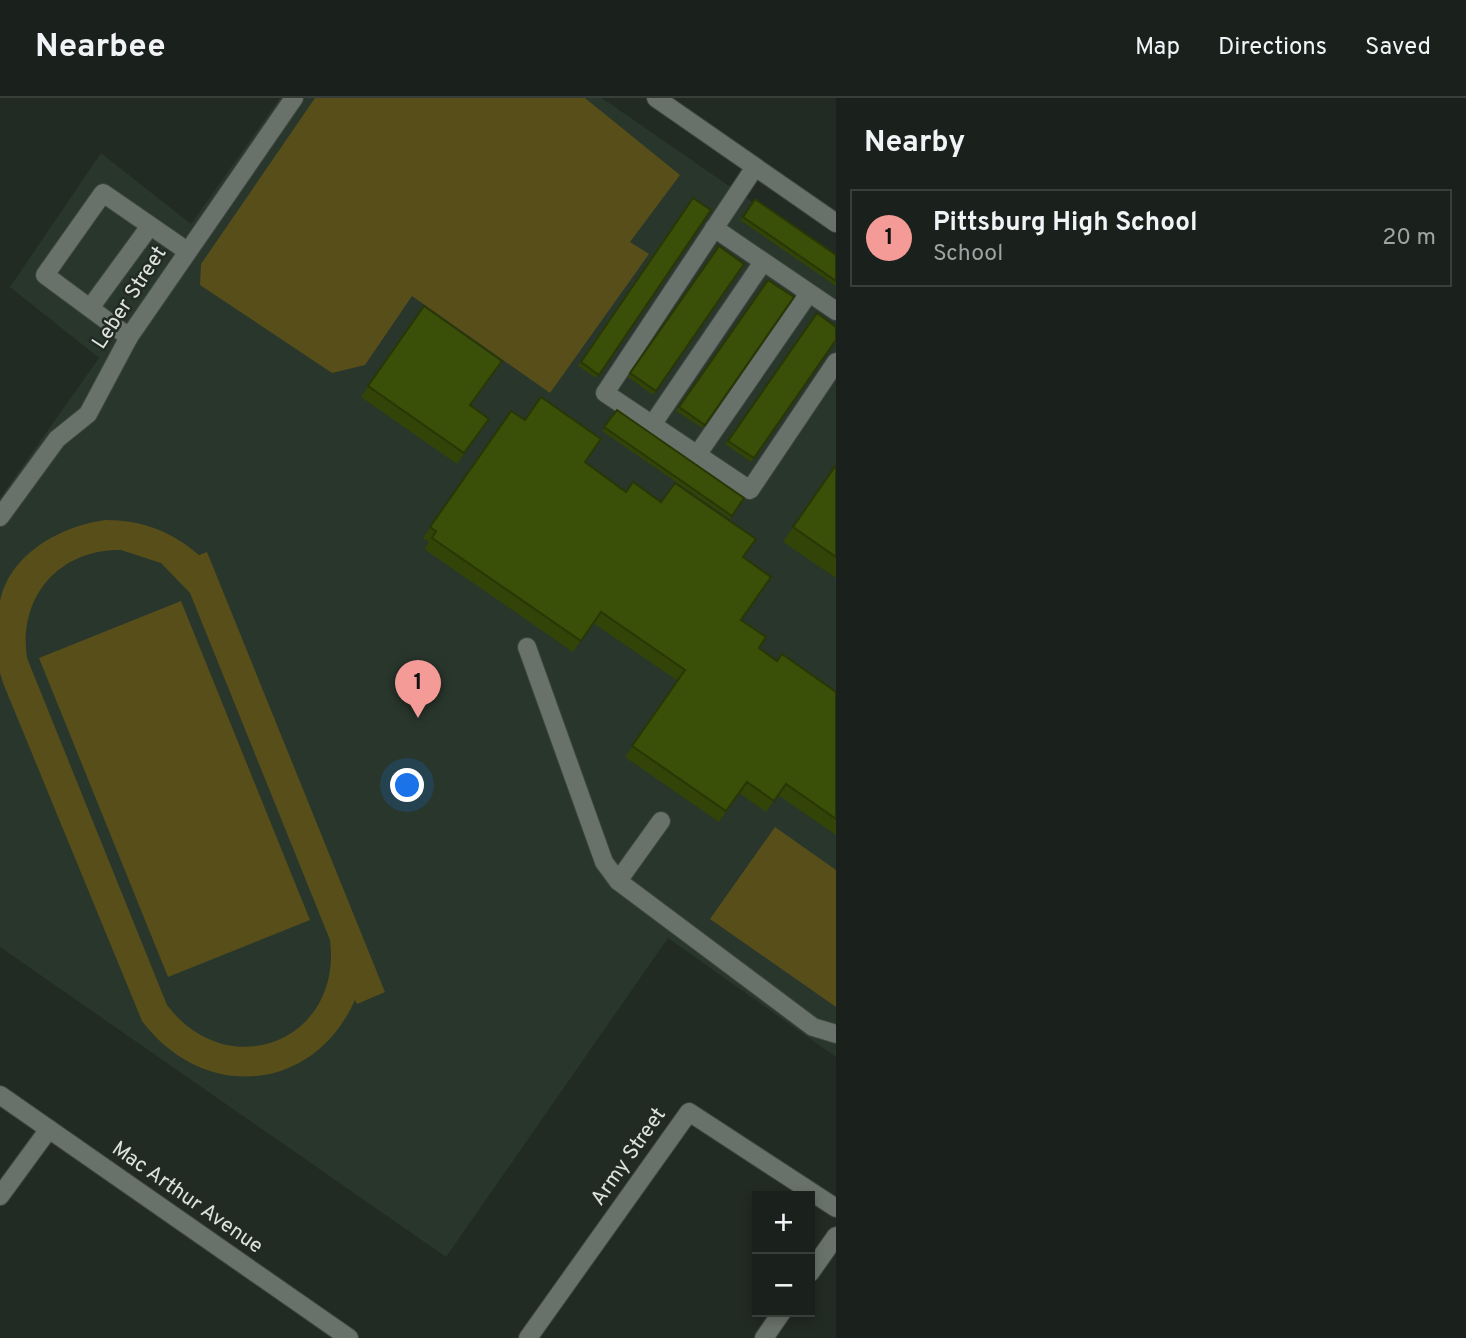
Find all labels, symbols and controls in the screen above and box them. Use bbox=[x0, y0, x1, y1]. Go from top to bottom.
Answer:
text: Nearbee bbox=[35, 27, 166, 69]
text: Map bbox=[1135, 33, 1180, 63]
text: Directions bbox=[1218, 33, 1327, 63]
text: Saved bbox=[1365, 33, 1431, 63]
text: Nearby bbox=[864, 125, 965, 162]
text: Pittsburg High School bbox=[933, 207, 1198, 240]
text: 1 bbox=[884, 224, 894, 253]
text: 20 m bbox=[1382, 224, 1436, 253]
text: School bbox=[933, 240, 1003, 269]
street label: Leber Street bbox=[87, 241, 173, 355]
pin: 1 bbox=[395, 660, 441, 718]
your location bbox=[390, 768, 424, 802]
street label: Army Street bbox=[585, 1103, 673, 1211]
street label: Mac Arthur Avenue bbox=[106, 1136, 268, 1260]
map controls bbox=[752, 1191, 815, 1317]
button: + bbox=[752, 1191, 815, 1254]
button: − bbox=[752, 1254, 815, 1317]

